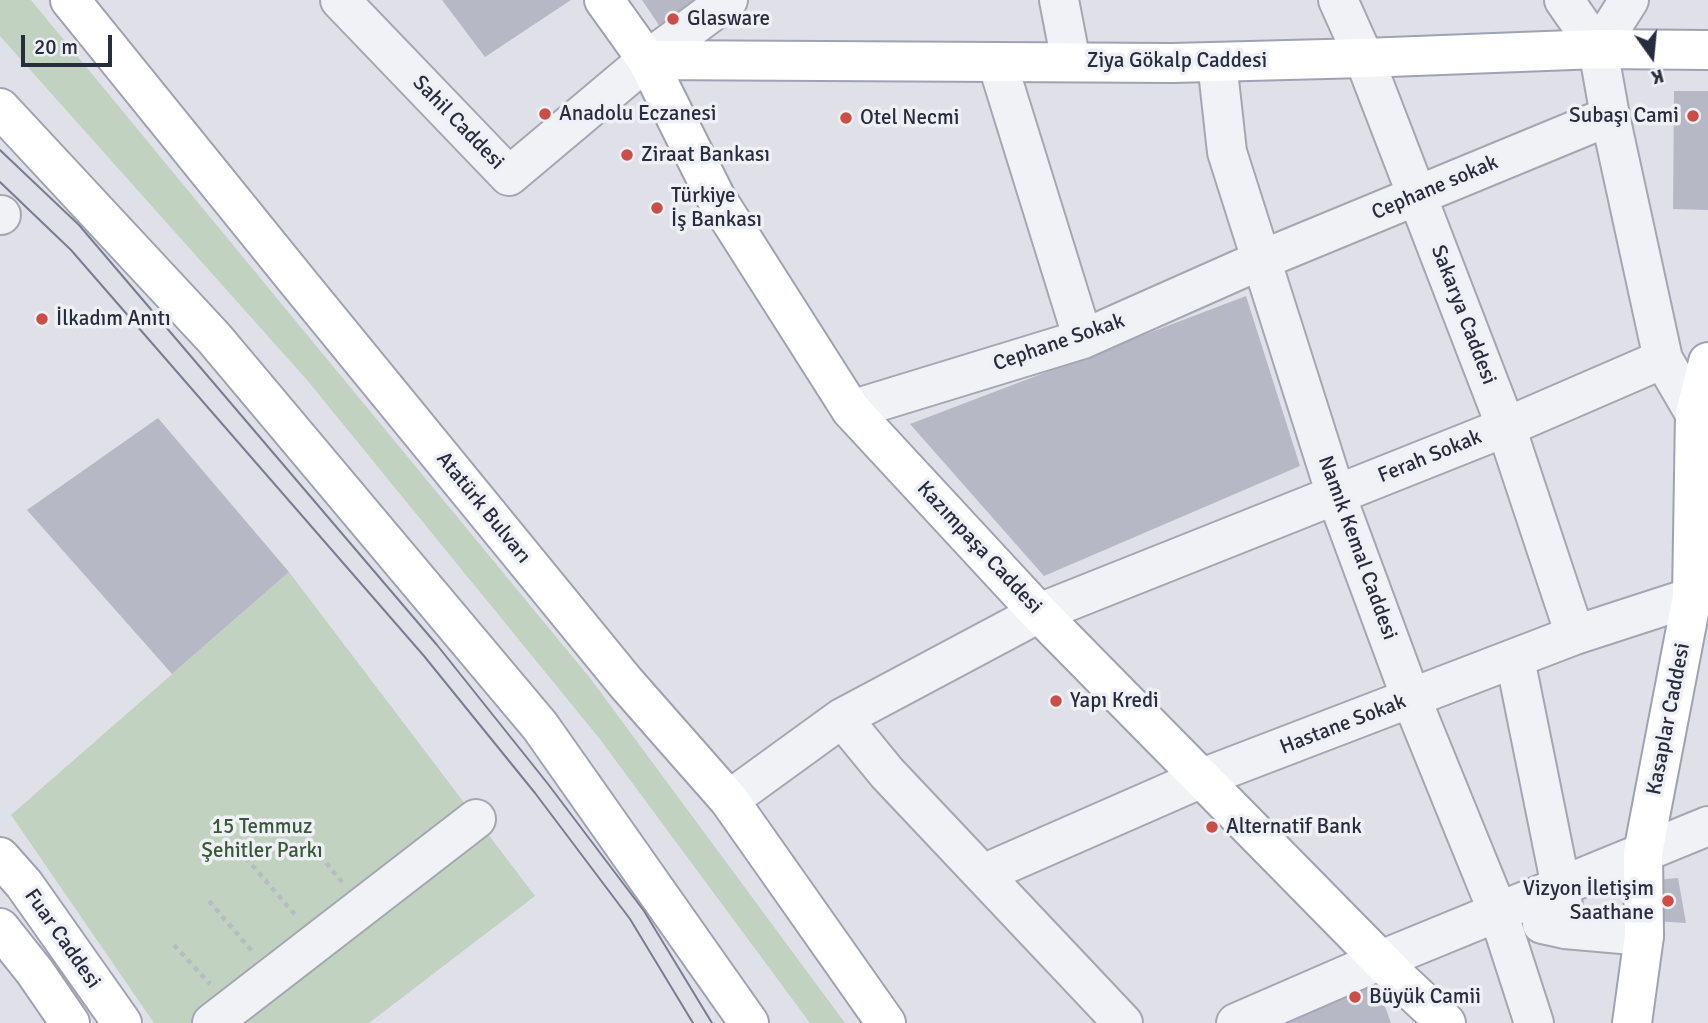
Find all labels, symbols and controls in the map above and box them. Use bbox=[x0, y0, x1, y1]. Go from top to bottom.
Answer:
place label: Glasware bbox=[687, 6, 770, 32]
marker: Glasware bbox=[665, 11, 681, 27]
scale bar bbox=[24, 21, 116, 65]
north arrow bbox=[1617, 21, 1687, 91]
text: 20 m bbox=[34, 34, 78, 60]
street label: Ziya Gökalp Caddesi bbox=[1087, 48, 1267, 74]
text: K bbox=[1649, 63, 1666, 89]
street label: Sahil Caddesi bbox=[407, 71, 509, 175]
place label: Anadolu Eczanesi bbox=[559, 101, 716, 127]
place label: Subaşı Cami bbox=[1569, 103, 1679, 129]
place label: Otel Necmi bbox=[860, 105, 959, 131]
marker: Anadolu Eczanesi bbox=[537, 106, 553, 122]
marker: Subaşı Cami bbox=[1685, 108, 1701, 124]
marker: Otel Necmi bbox=[838, 110, 854, 126]
place label: Ziraat Bankası bbox=[641, 142, 770, 168]
marker: Ziraat Bankası bbox=[619, 147, 635, 163]
street label: Cephane sokak bbox=[1368, 150, 1502, 226]
place label: Türkiye İş Bankası bbox=[671, 183, 762, 233]
marker: Türkiye İş Bankası bbox=[649, 200, 665, 216]
street label: Sakarya Caddesi bbox=[1425, 242, 1501, 388]
place label: İlkadım Anıtı bbox=[56, 306, 171, 332]
street label: Cephane Sokak bbox=[990, 309, 1128, 377]
marker: İlkadım Anıtı bbox=[34, 311, 50, 327]
street label: Ferah Sokak bbox=[1375, 425, 1485, 489]
street label: Atatürk Bulvarı bbox=[430, 447, 536, 569]
street label: Namık Kemal Caddesi bbox=[1312, 452, 1402, 644]
street label: Kazımpaşa Caddesi bbox=[911, 477, 1047, 619]
street label: Kasaplar Caddesi bbox=[1642, 641, 1696, 797]
place label: Yapı Kredi bbox=[1070, 688, 1159, 714]
street label: Hastane Sokak bbox=[1276, 689, 1410, 761]
marker: Yapı Kredi bbox=[1048, 693, 1064, 709]
park label: 15 Temmuz Şehitler Parkı bbox=[201, 814, 323, 864]
place label: Alternatif Bank bbox=[1226, 814, 1362, 840]
marker: Alternatif Bank bbox=[1204, 819, 1220, 835]
place label: Vizyon İletişim Saathane bbox=[1523, 876, 1654, 926]
street label: Fuar Caddesi bbox=[19, 884, 105, 994]
marker: Vizyon İletişim Saathane bbox=[1660, 893, 1676, 909]
place label: Büyük Camii bbox=[1369, 984, 1481, 1010]
marker: Büyük Camii bbox=[1347, 989, 1363, 1005]

